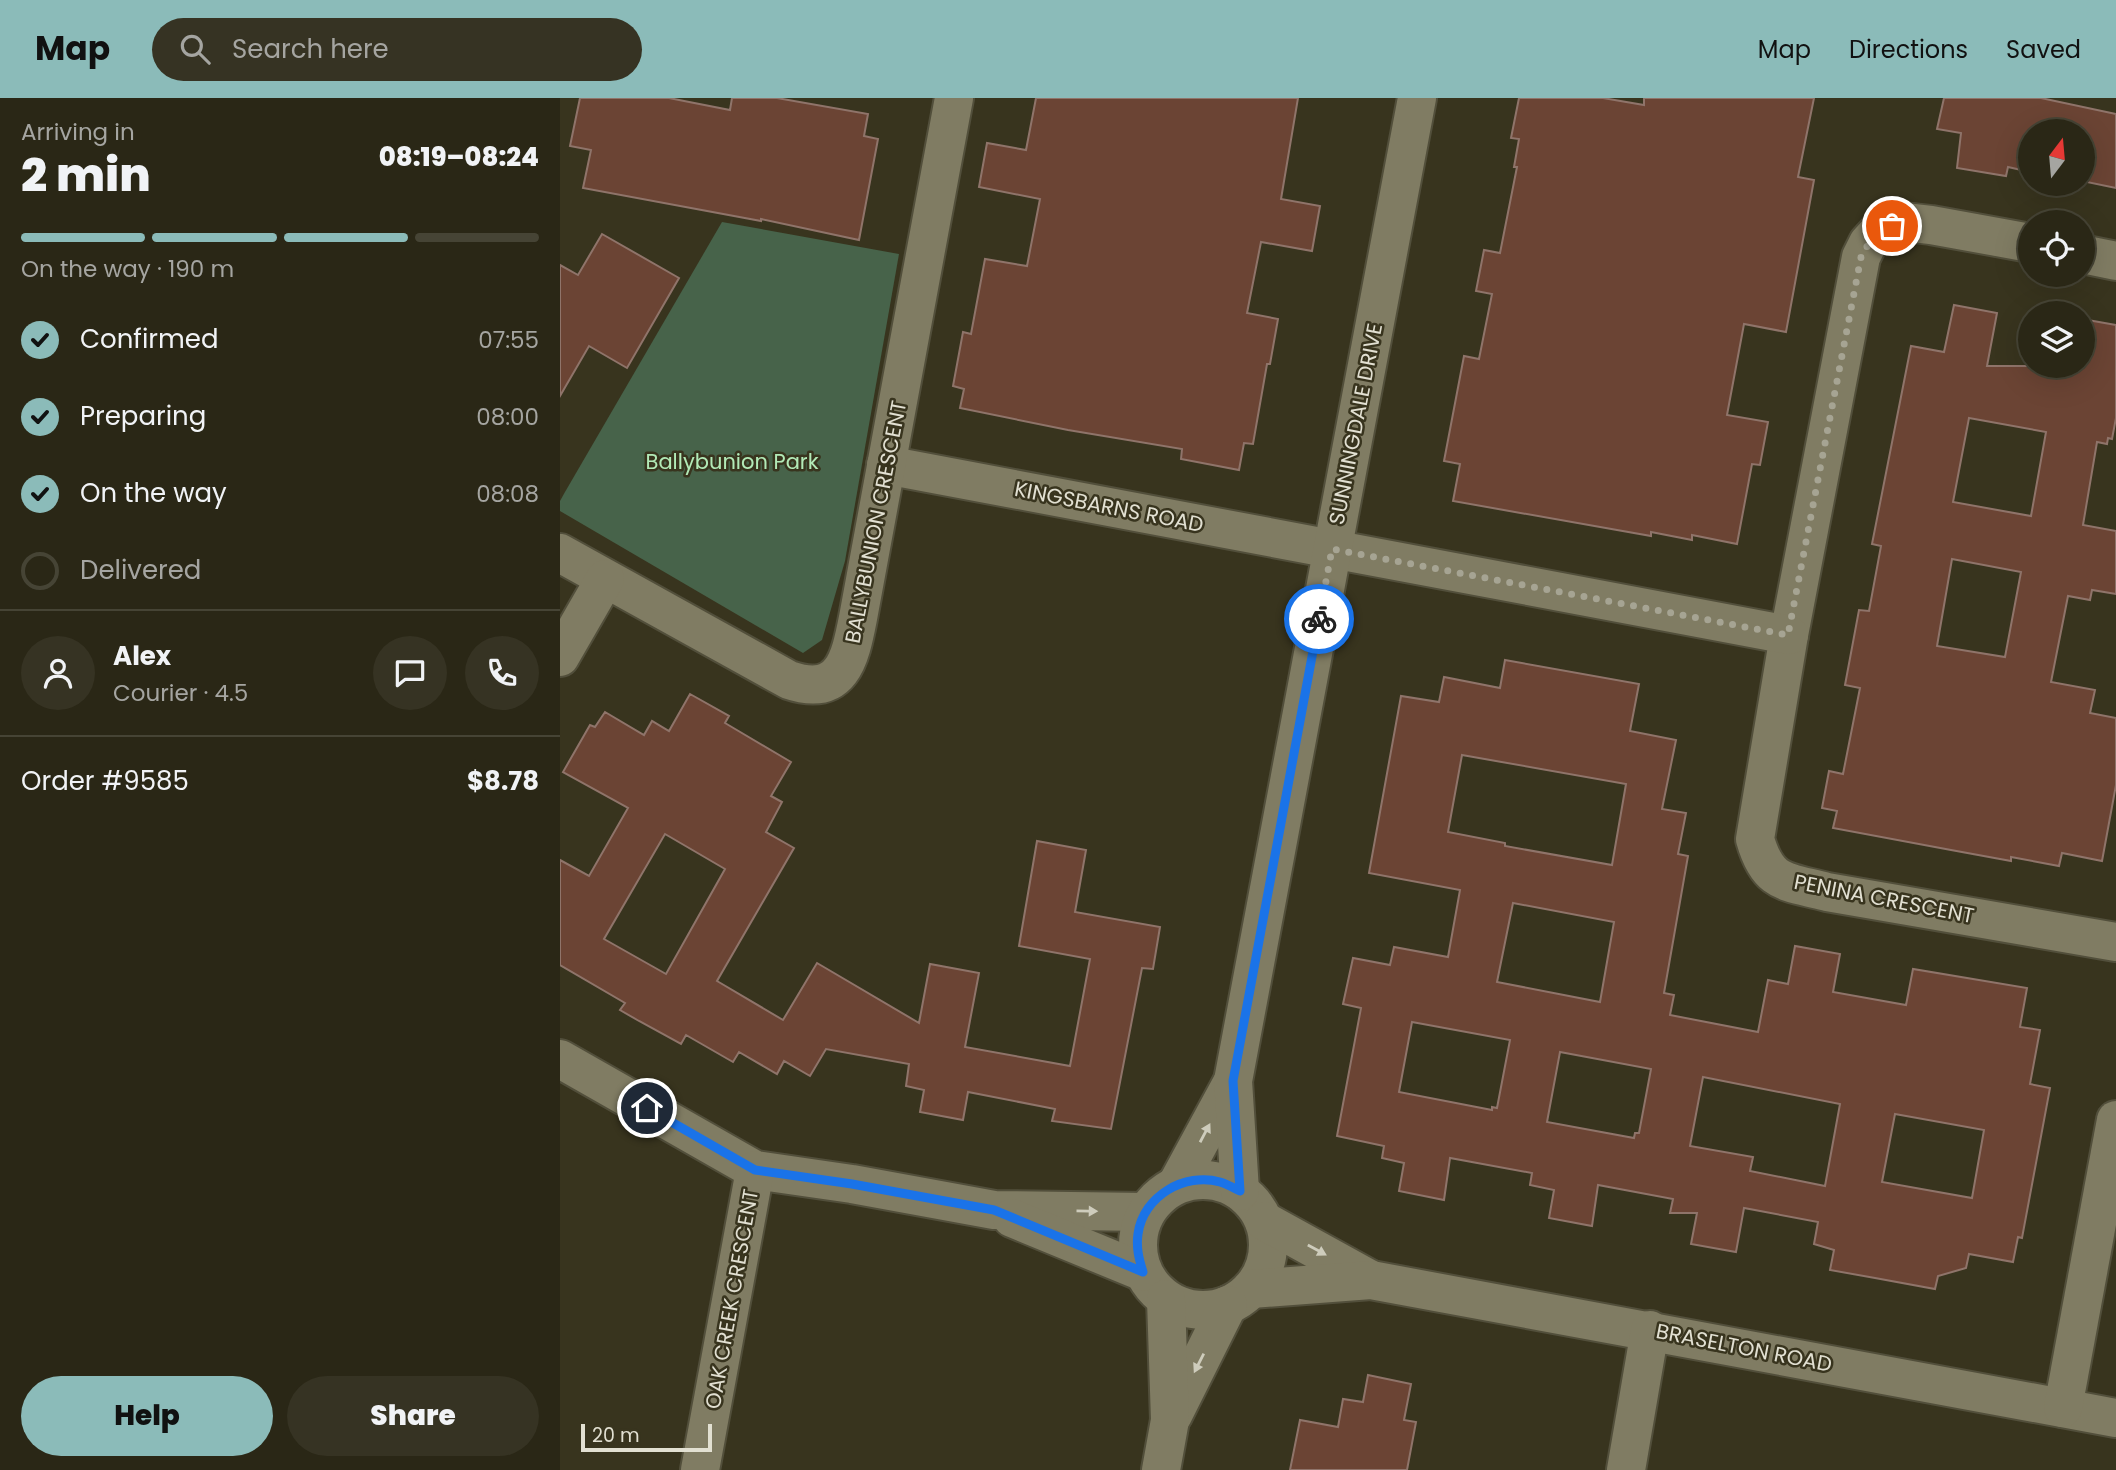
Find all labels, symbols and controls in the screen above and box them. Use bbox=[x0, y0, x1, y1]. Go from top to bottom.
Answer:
search box bbox=[152, 18, 642, 81]
text: Map bbox=[35, 25, 110, 72]
icon: search bbox=[176, 30, 214, 68]
text: Search here bbox=[232, 31, 389, 67]
text: Map bbox=[1758, 33, 1811, 66]
text: Directions bbox=[1849, 33, 1968, 66]
text: Saved bbox=[2006, 33, 2081, 66]
text: Arriving in bbox=[21, 116, 135, 148]
north arrow bbox=[2018, 119, 2095, 196]
map controls bbox=[2018, 119, 2095, 378]
text: 08:19–08:24 bbox=[379, 139, 539, 175]
text: 2 min bbox=[21, 143, 151, 207]
pin bbox=[1862, 196, 1922, 256]
icon: bag bbox=[1873, 207, 1911, 245]
button: locate bbox=[2018, 210, 2095, 287]
text: On the way · 190 m bbox=[21, 253, 234, 285]
button: layers bbox=[2018, 301, 2095, 378]
icon: check bbox=[21, 321, 59, 359]
text: Confirmed bbox=[80, 321, 218, 357]
street label: SUNNINGDALE DRIVE bbox=[1322, 321, 1389, 527]
text: 07:55 bbox=[478, 324, 539, 356]
icon: check bbox=[21, 398, 59, 436]
text: Preparing bbox=[80, 398, 206, 434]
street label: BALLYBUNION CRESCENT bbox=[838, 398, 913, 646]
text: 08:00 bbox=[476, 401, 539, 433]
park label: Ballybunion Park bbox=[646, 447, 819, 476]
street label: KINGSBARNS ROAD bbox=[1012, 474, 1206, 539]
icon: check bbox=[21, 475, 59, 513]
text: On the way bbox=[80, 475, 227, 511]
text: 08:08 bbox=[476, 478, 539, 510]
text: Delivered bbox=[80, 552, 201, 588]
courier bbox=[1284, 584, 1354, 654]
icon: bike bbox=[1300, 600, 1338, 638]
button: person bbox=[21, 636, 95, 710]
button: chat bbox=[373, 636, 447, 710]
button: phone bbox=[465, 636, 539, 710]
text: Alex bbox=[113, 638, 171, 674]
text: Courier · 4.5 bbox=[113, 677, 248, 709]
text: Order #9585 bbox=[21, 763, 189, 799]
text: $8.78 bbox=[467, 763, 539, 799]
street label: PENINA CRESCENT bbox=[1792, 867, 1976, 930]
pin bbox=[617, 1078, 677, 1138]
icon: home bbox=[628, 1089, 666, 1127]
one-way arrow bbox=[1199, 1123, 1211, 1143]
street label: OAK CREEK CRESCENT bbox=[698, 1187, 765, 1411]
one-way arrow bbox=[1076, 1205, 1098, 1217]
one-way arrow bbox=[1308, 1244, 1327, 1256]
street label: BRASELTON ROAD bbox=[1654, 1316, 1834, 1379]
one-way arrow bbox=[1193, 1353, 1204, 1373]
button: Help bbox=[21, 1376, 273, 1456]
button: Share bbox=[287, 1376, 539, 1456]
scale bar bbox=[581, 1421, 712, 1453]
text: 20 m bbox=[592, 1422, 640, 1449]

